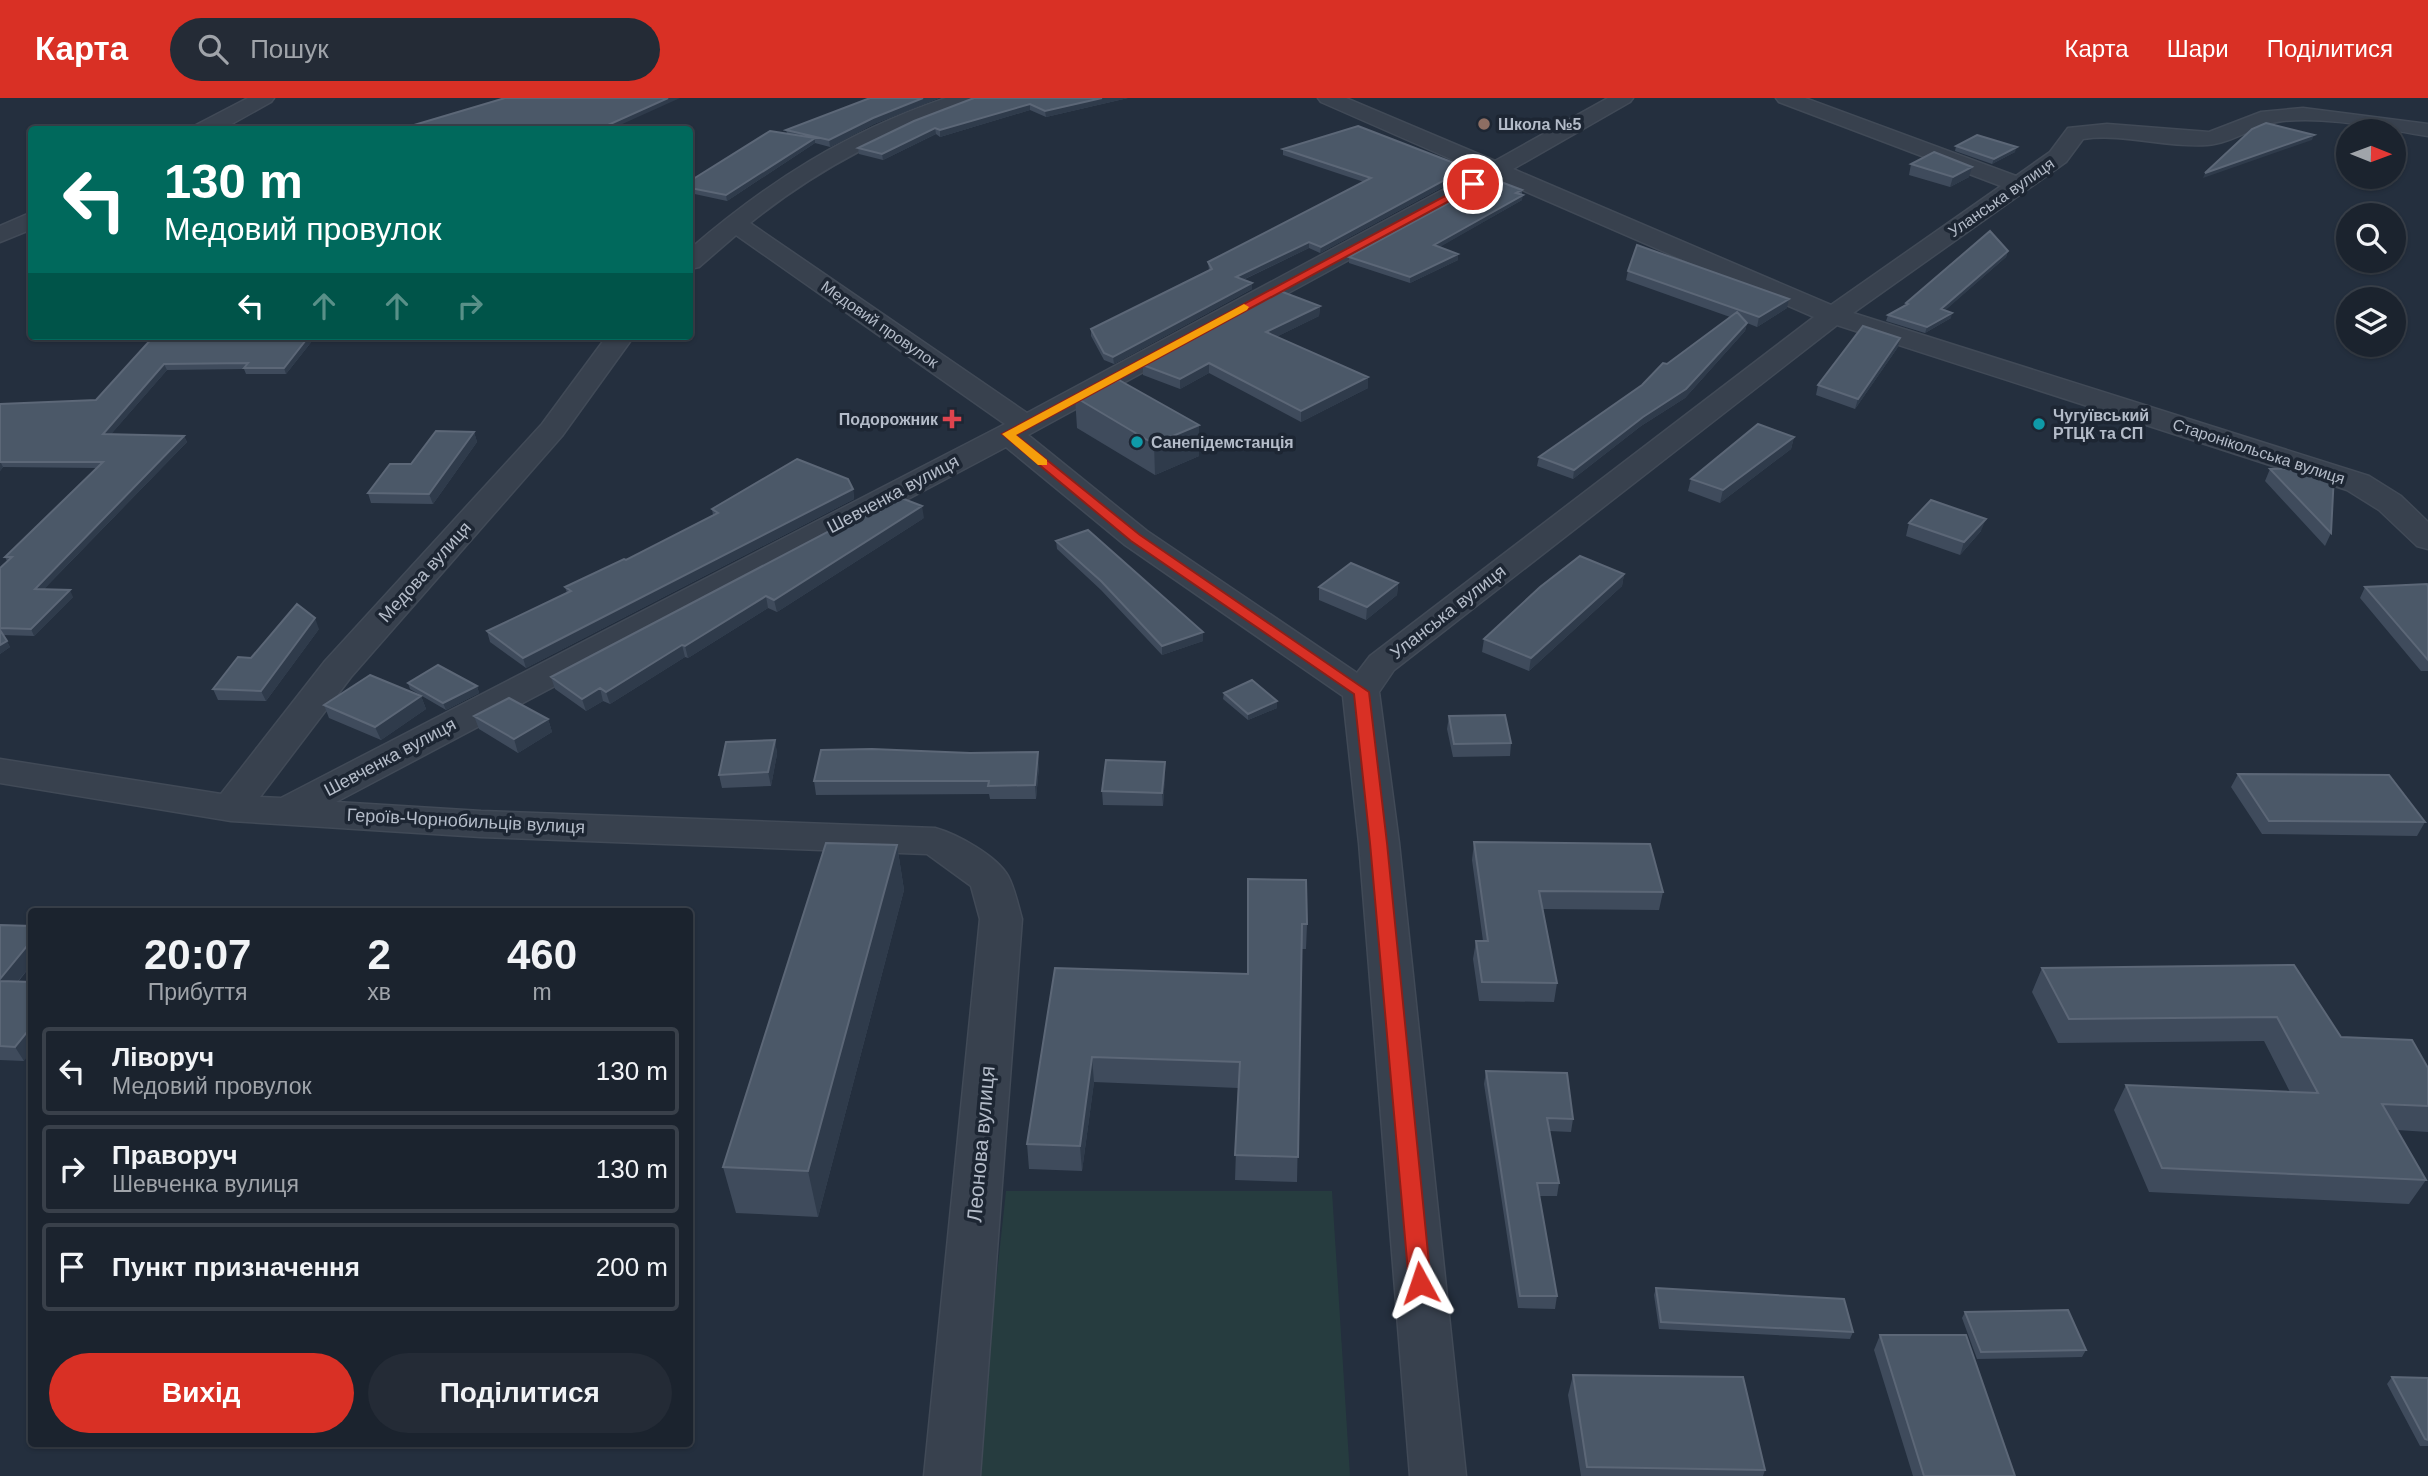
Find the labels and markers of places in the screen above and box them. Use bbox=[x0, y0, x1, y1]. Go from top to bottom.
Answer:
marker: Школа №5 bbox=[1476, 116, 1492, 132]
place label: Школа №5 bbox=[1498, 116, 1582, 133]
pin bbox=[1443, 154, 1503, 214]
place label: Чугуївський РТЦК та СП bbox=[2053, 407, 2149, 442]
place label: Подорожник bbox=[839, 411, 939, 428]
marker: Подорожник bbox=[944, 411, 960, 427]
marker: Чугуївський РТЦК та СП bbox=[2031, 416, 2047, 432]
marker: Санепідемстанція bbox=[1129, 434, 1145, 450]
place label: Санепідемстанція bbox=[1151, 434, 1294, 451]

